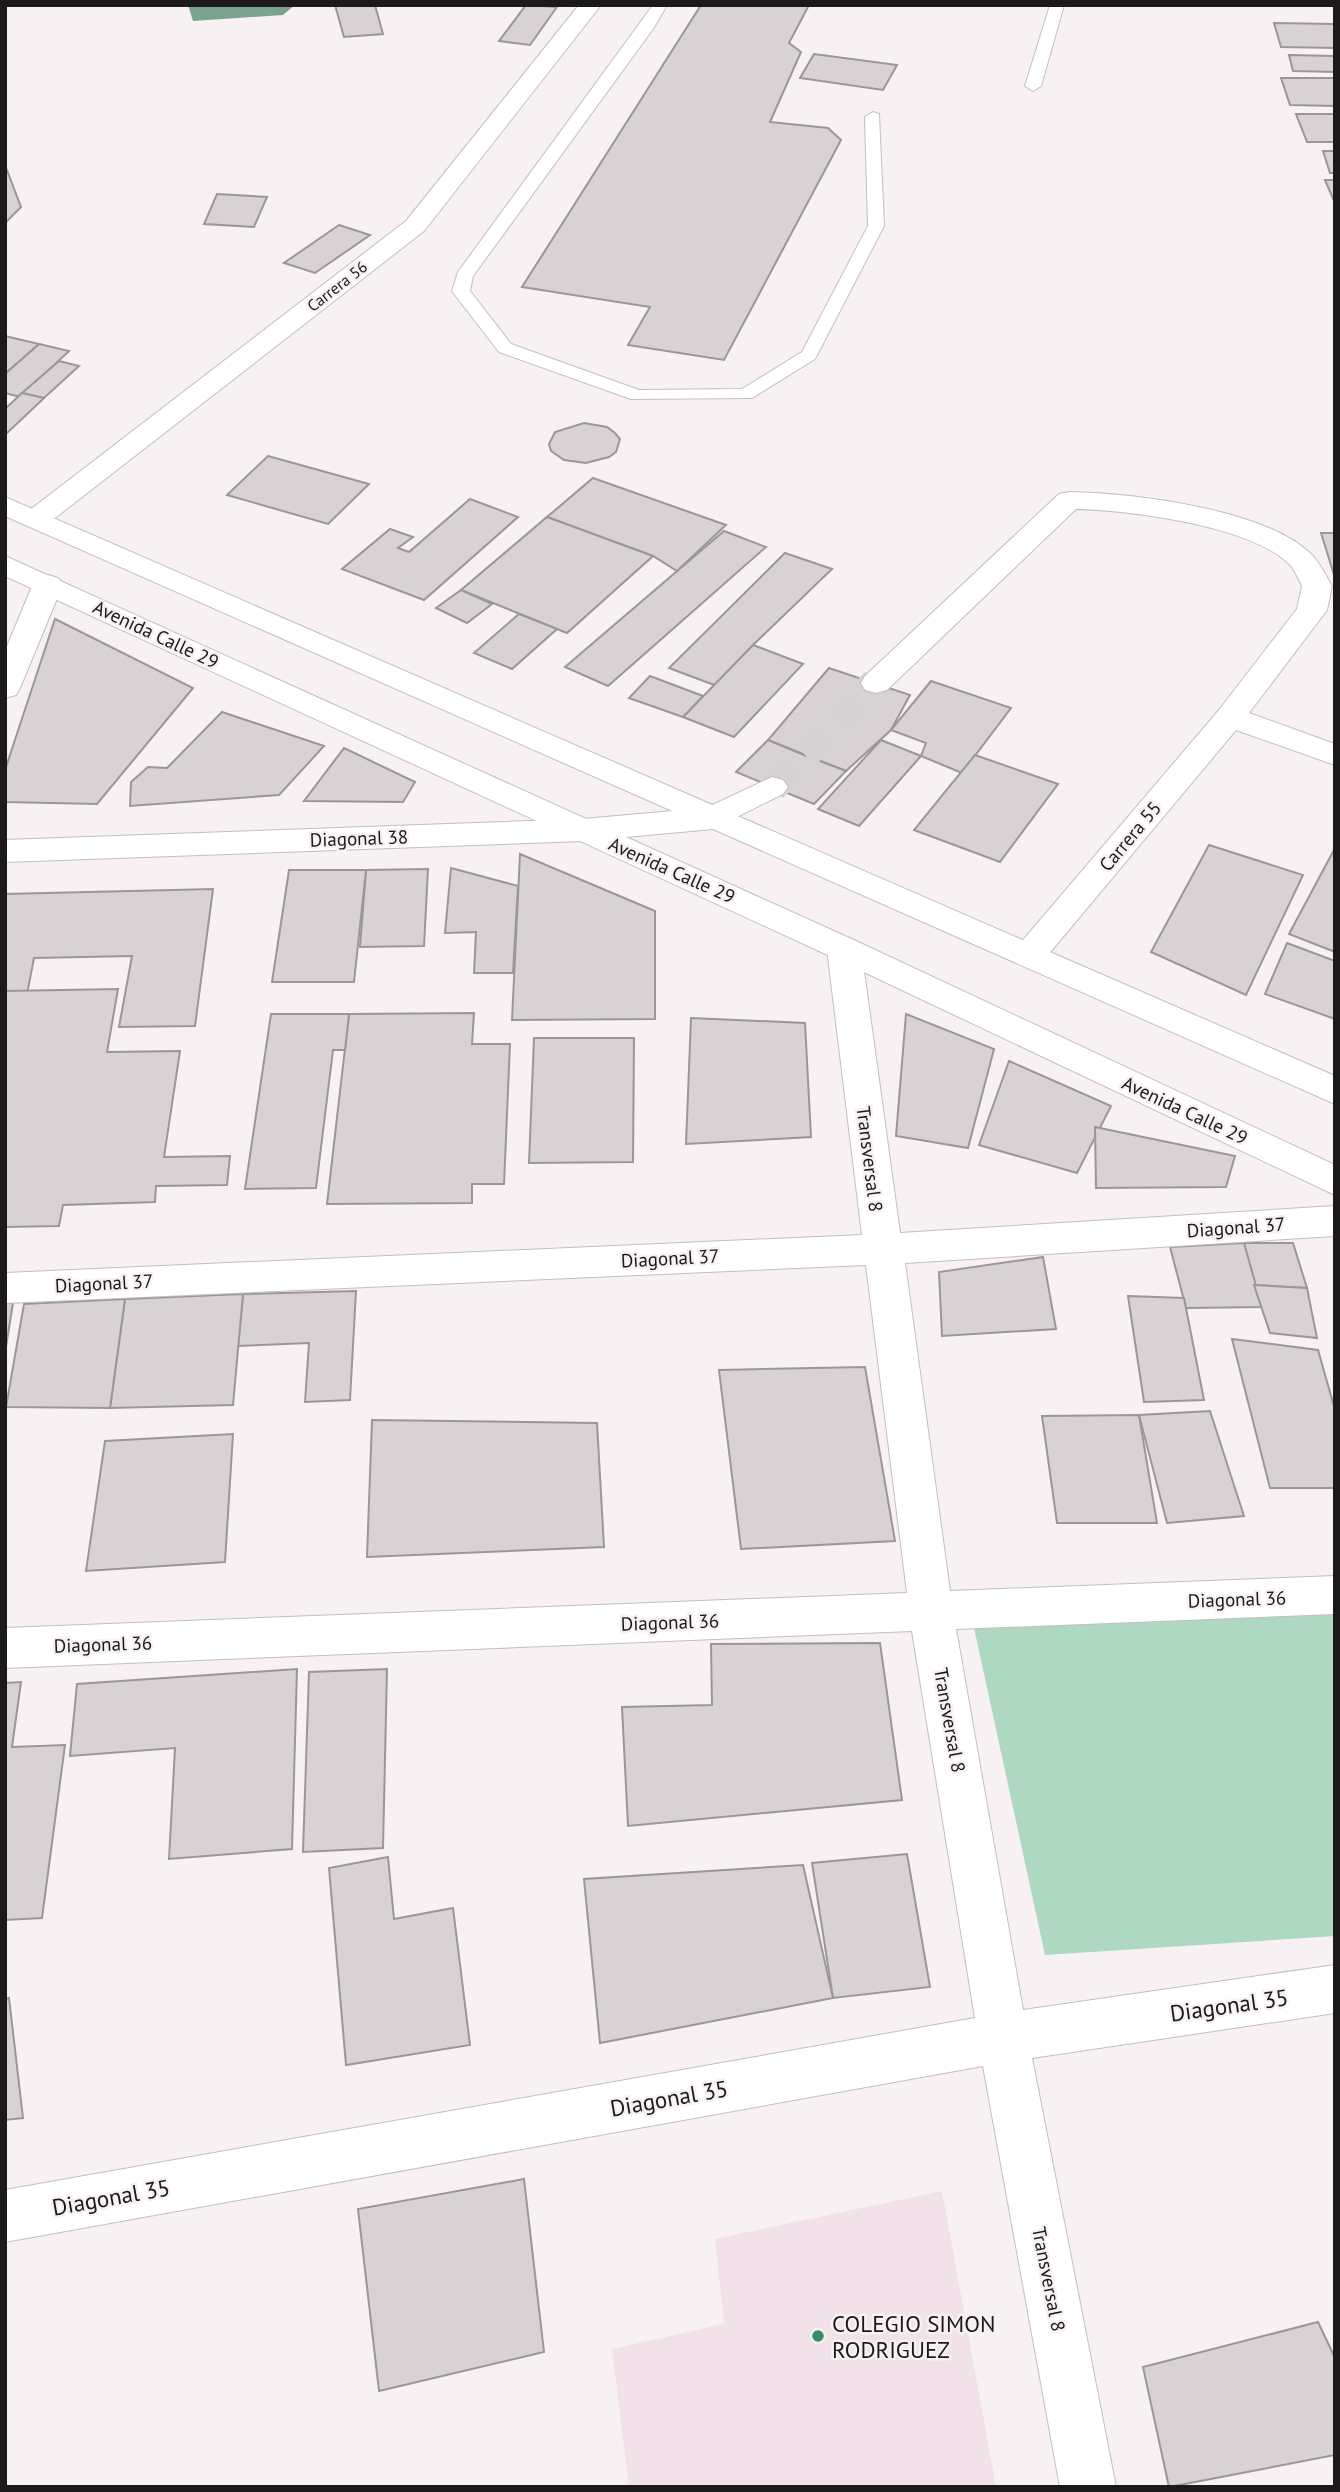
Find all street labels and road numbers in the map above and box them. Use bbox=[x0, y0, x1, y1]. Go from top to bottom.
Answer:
street label: Carrera 56 bbox=[303, 256, 371, 316]
street label: Avenida Calle 29 bbox=[89, 594, 223, 674]
street label: Carrera 55 bbox=[1094, 796, 1166, 876]
street label: Diagonal 38 bbox=[309, 824, 409, 852]
street label: Avenida Calle 29 bbox=[605, 831, 739, 909]
street label: Avenida Calle 29 bbox=[1118, 1070, 1252, 1150]
street label: Transversal 8 bbox=[852, 1105, 888, 1213]
street label: Diagonal 37 bbox=[1186, 1212, 1286, 1242]
street label: Diagonal 37 bbox=[620, 1243, 720, 1273]
street label: Diagonal 37 bbox=[54, 1268, 154, 1298]
street label: Diagonal 36 bbox=[1187, 1585, 1287, 1613]
street label: Diagonal 36 bbox=[620, 1608, 720, 1636]
street label: Diagonal 36 bbox=[53, 1630, 153, 1658]
street label: Transversal 8 bbox=[929, 1666, 971, 1774]
street label: Diagonal 35 bbox=[1168, 1982, 1290, 2028]
street label: Diagonal 35 bbox=[608, 2073, 730, 2123]
street label: Diagonal 35 bbox=[50, 2172, 172, 2222]
street label: Transversal 8 bbox=[1027, 2225, 1071, 2333]

